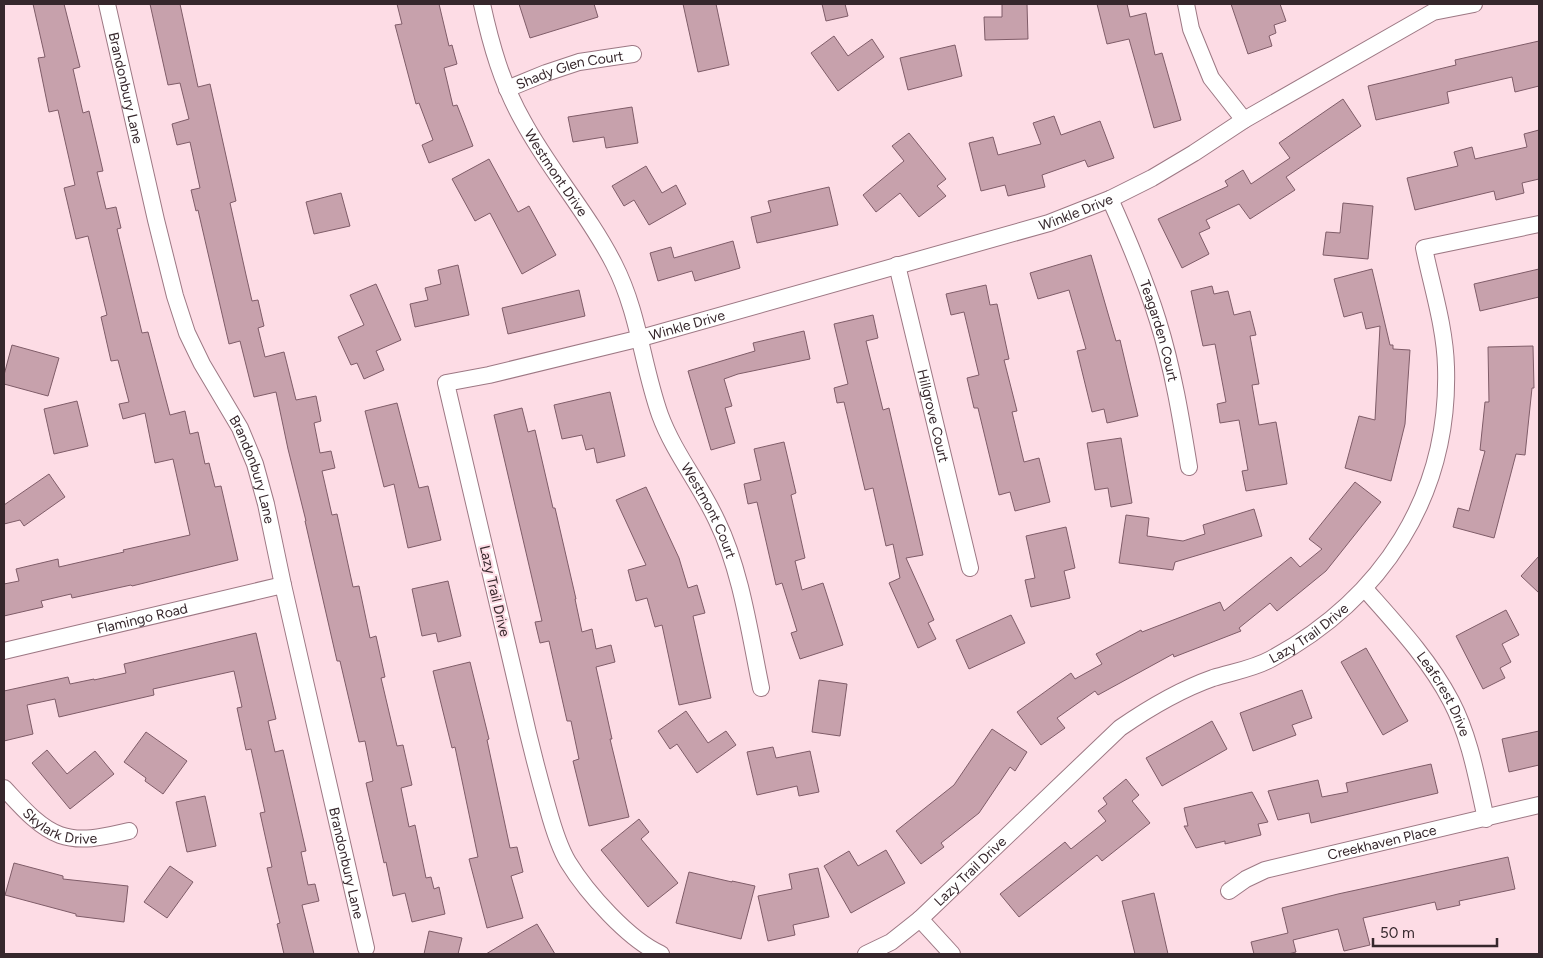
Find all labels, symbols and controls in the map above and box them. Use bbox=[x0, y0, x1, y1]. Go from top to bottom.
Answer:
street label: Brandonbury Lane bbox=[105, 31, 147, 146]
street label: Shady Glen Court bbox=[514, 48, 625, 93]
street label: Westmont Drive bbox=[521, 126, 591, 220]
street label: Winkle Drive bbox=[1037, 191, 1116, 234]
street label: Teagarden Court bbox=[1136, 278, 1181, 383]
street label: Winkle Drive bbox=[647, 307, 727, 344]
street label: Hillgrove Court bbox=[913, 368, 952, 464]
street label: Brandonbury Lane bbox=[225, 412, 278, 526]
street label: Westmont Court bbox=[677, 460, 739, 561]
street label: Lazy Trail Drive bbox=[476, 544, 513, 639]
street label: Flamingo Road bbox=[95, 600, 189, 638]
street label: Lazy Trail Drive bbox=[1266, 600, 1352, 667]
street label: Leafcrest Drive bbox=[1413, 648, 1473, 739]
street label: Skylark Drive bbox=[19, 805, 98, 848]
street label: Brandonbury Lane bbox=[325, 806, 367, 921]
street label: Creekhaven Place bbox=[1326, 822, 1439, 864]
street label: Lazy Trail Drive bbox=[931, 833, 1010, 910]
scale bar bbox=[1373, 916, 1497, 948]
text: 50 m bbox=[1380, 924, 1415, 942]

